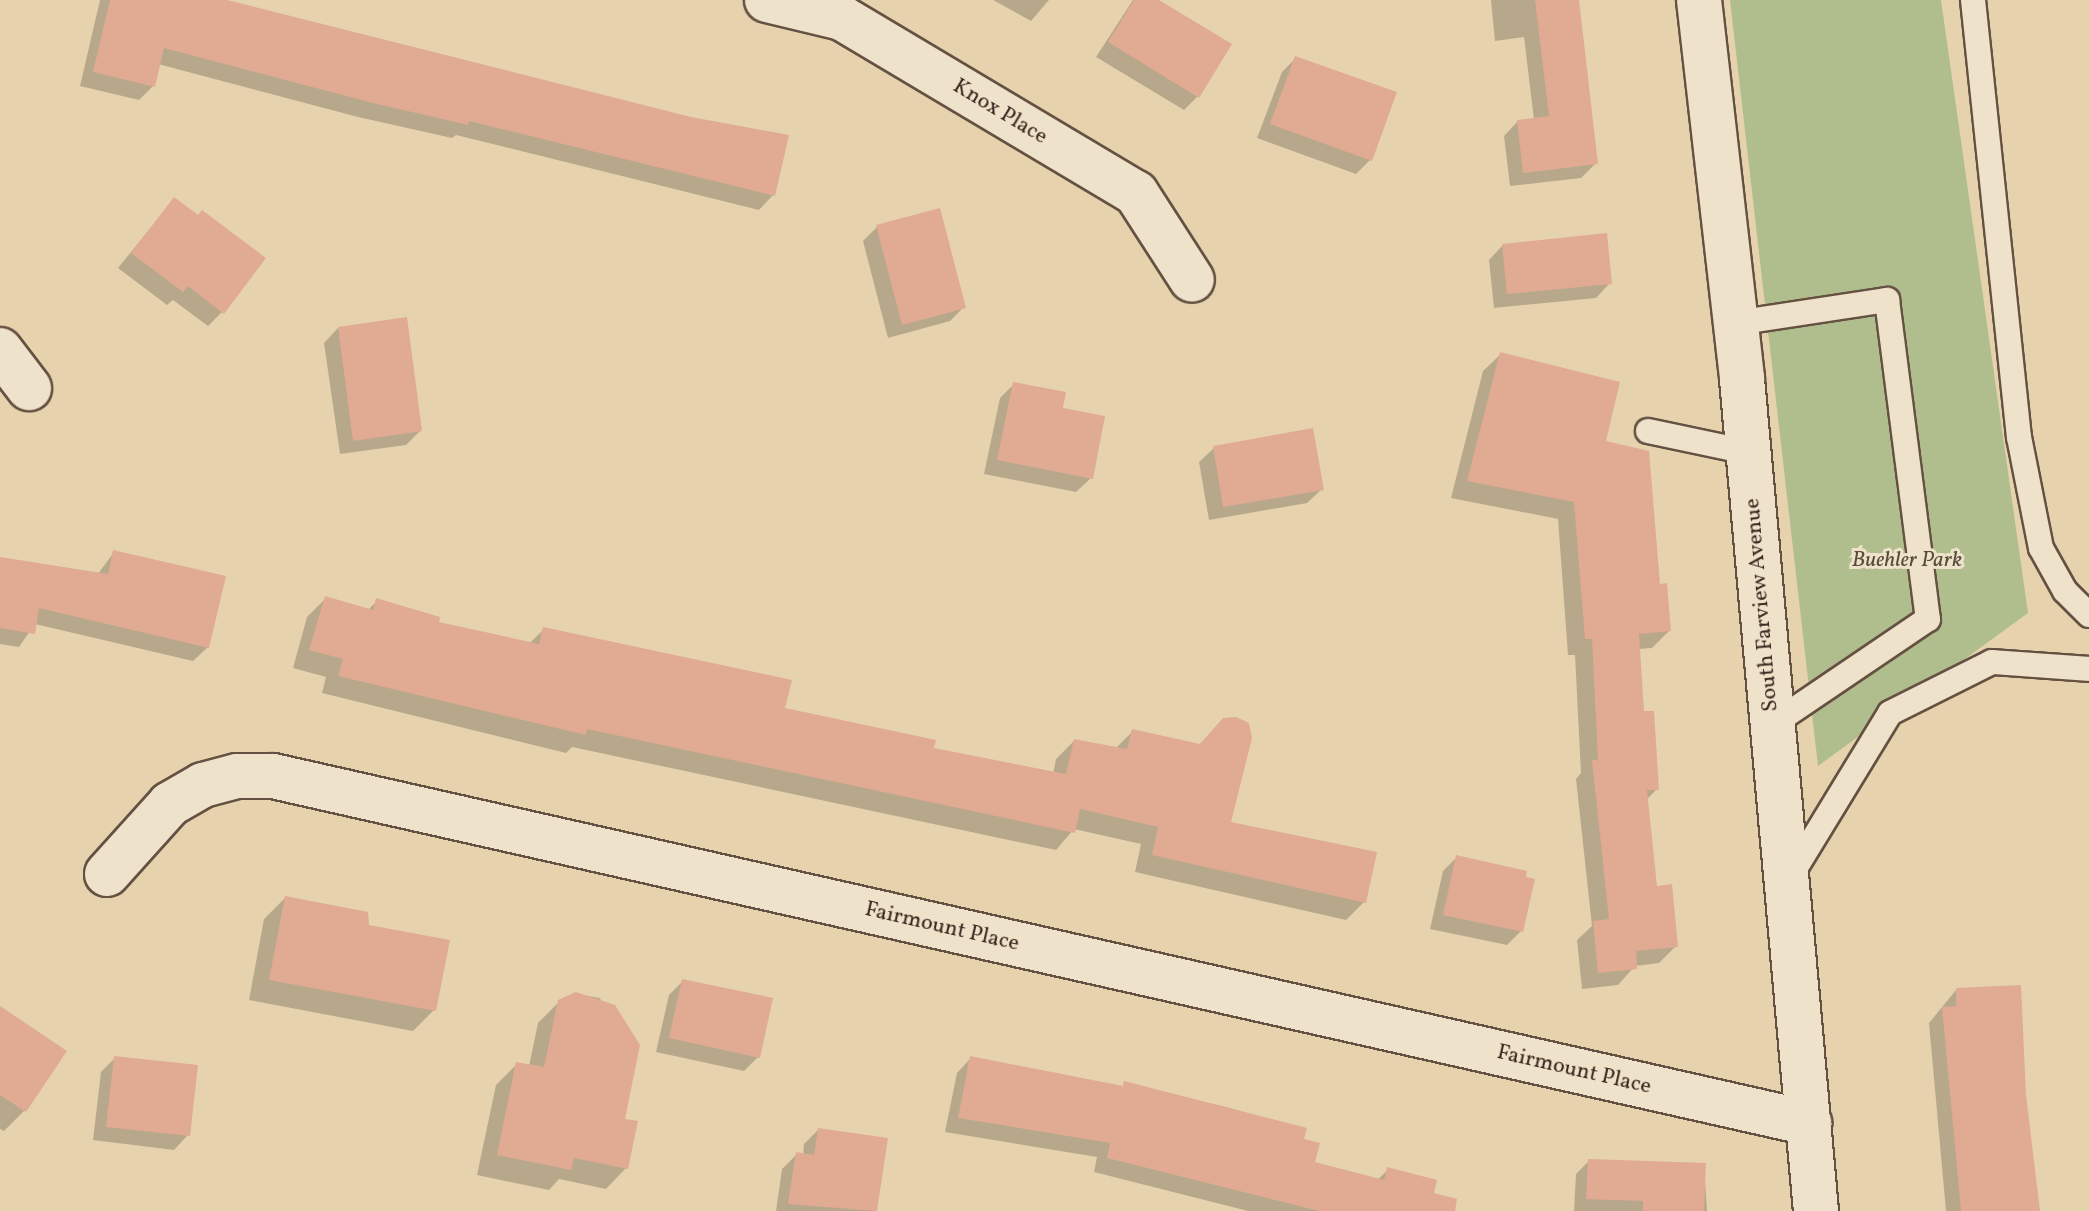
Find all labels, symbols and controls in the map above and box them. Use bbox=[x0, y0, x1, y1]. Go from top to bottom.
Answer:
street label: Knox Place bbox=[948, 73, 1052, 151]
street label: South Farview Avenue bbox=[1739, 497, 1785, 713]
park label: Buehler Park bbox=[1852, 548, 1962, 574]
street label: Fairmount Place bbox=[862, 896, 1022, 958]
street label: Fairmount Place bbox=[1494, 1039, 1654, 1101]

